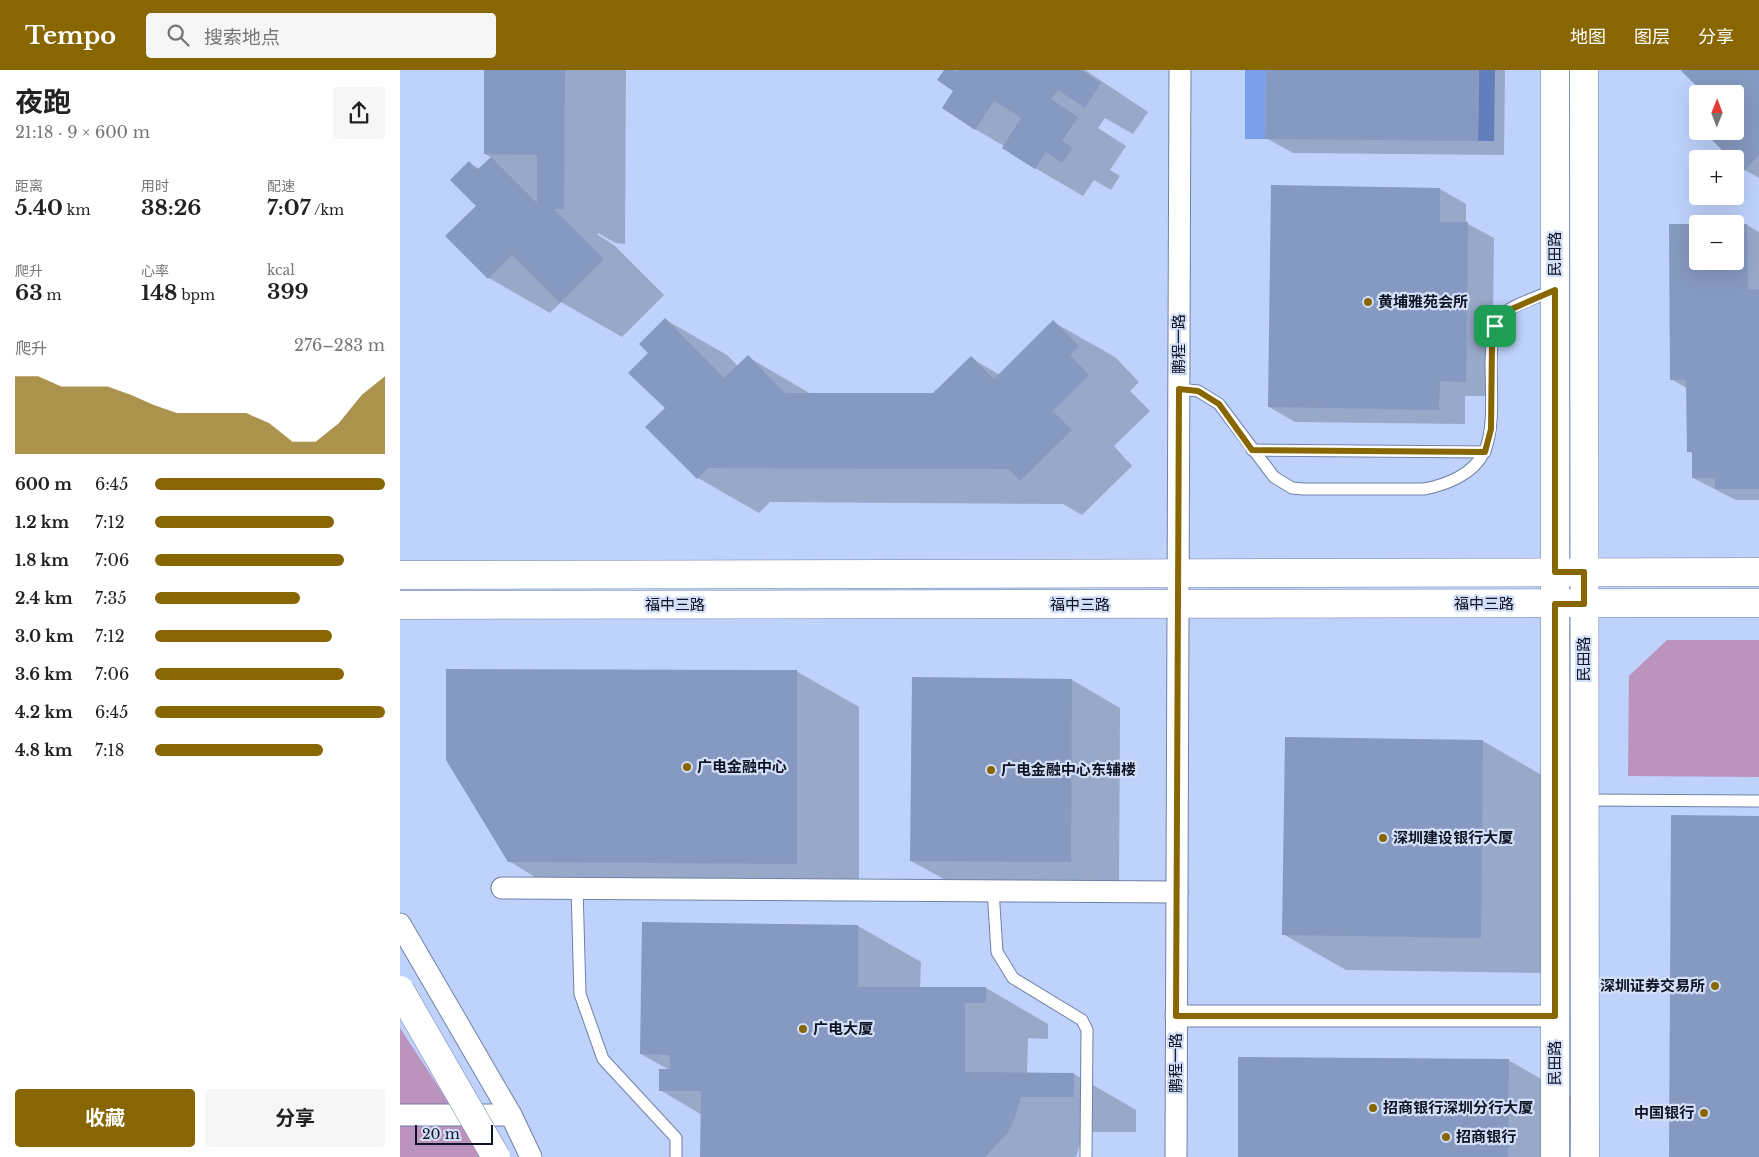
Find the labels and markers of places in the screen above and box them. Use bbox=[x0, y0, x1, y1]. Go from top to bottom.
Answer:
place label: 黄埔雅苑会所 bbox=[1378, 292, 1468, 311]
marker: 黄埔雅苑会所 bbox=[1362, 296, 1374, 308]
pin bbox=[1474, 305, 1516, 347]
place label: 广电金融中心 bbox=[697, 757, 787, 776]
place label: 广电金融中心东辅楼 bbox=[1001, 760, 1136, 779]
marker: 广电金融中心 bbox=[681, 761, 693, 773]
marker: 广电金融中心东辅楼 bbox=[985, 764, 997, 776]
place label: 深圳建设银行大厦 bbox=[1393, 828, 1513, 847]
marker: 深圳建设银行大厦 bbox=[1377, 832, 1389, 844]
place label: 深圳证券交易所 bbox=[1600, 976, 1705, 995]
marker: 深圳证券交易所 bbox=[1709, 980, 1721, 992]
place label: 广电大厦 bbox=[813, 1019, 873, 1038]
marker: 广电大厦 bbox=[797, 1023, 809, 1035]
place label: 招商银行深圳分行大厦 bbox=[1383, 1098, 1533, 1117]
marker: 招商银行深圳分行大厦 bbox=[1367, 1102, 1379, 1114]
place label: 中国银行 bbox=[1634, 1103, 1694, 1122]
marker: 中国银行 bbox=[1698, 1107, 1710, 1119]
place label: 招商银行 bbox=[1456, 1127, 1516, 1146]
marker: 招商银行 bbox=[1440, 1131, 1452, 1143]

